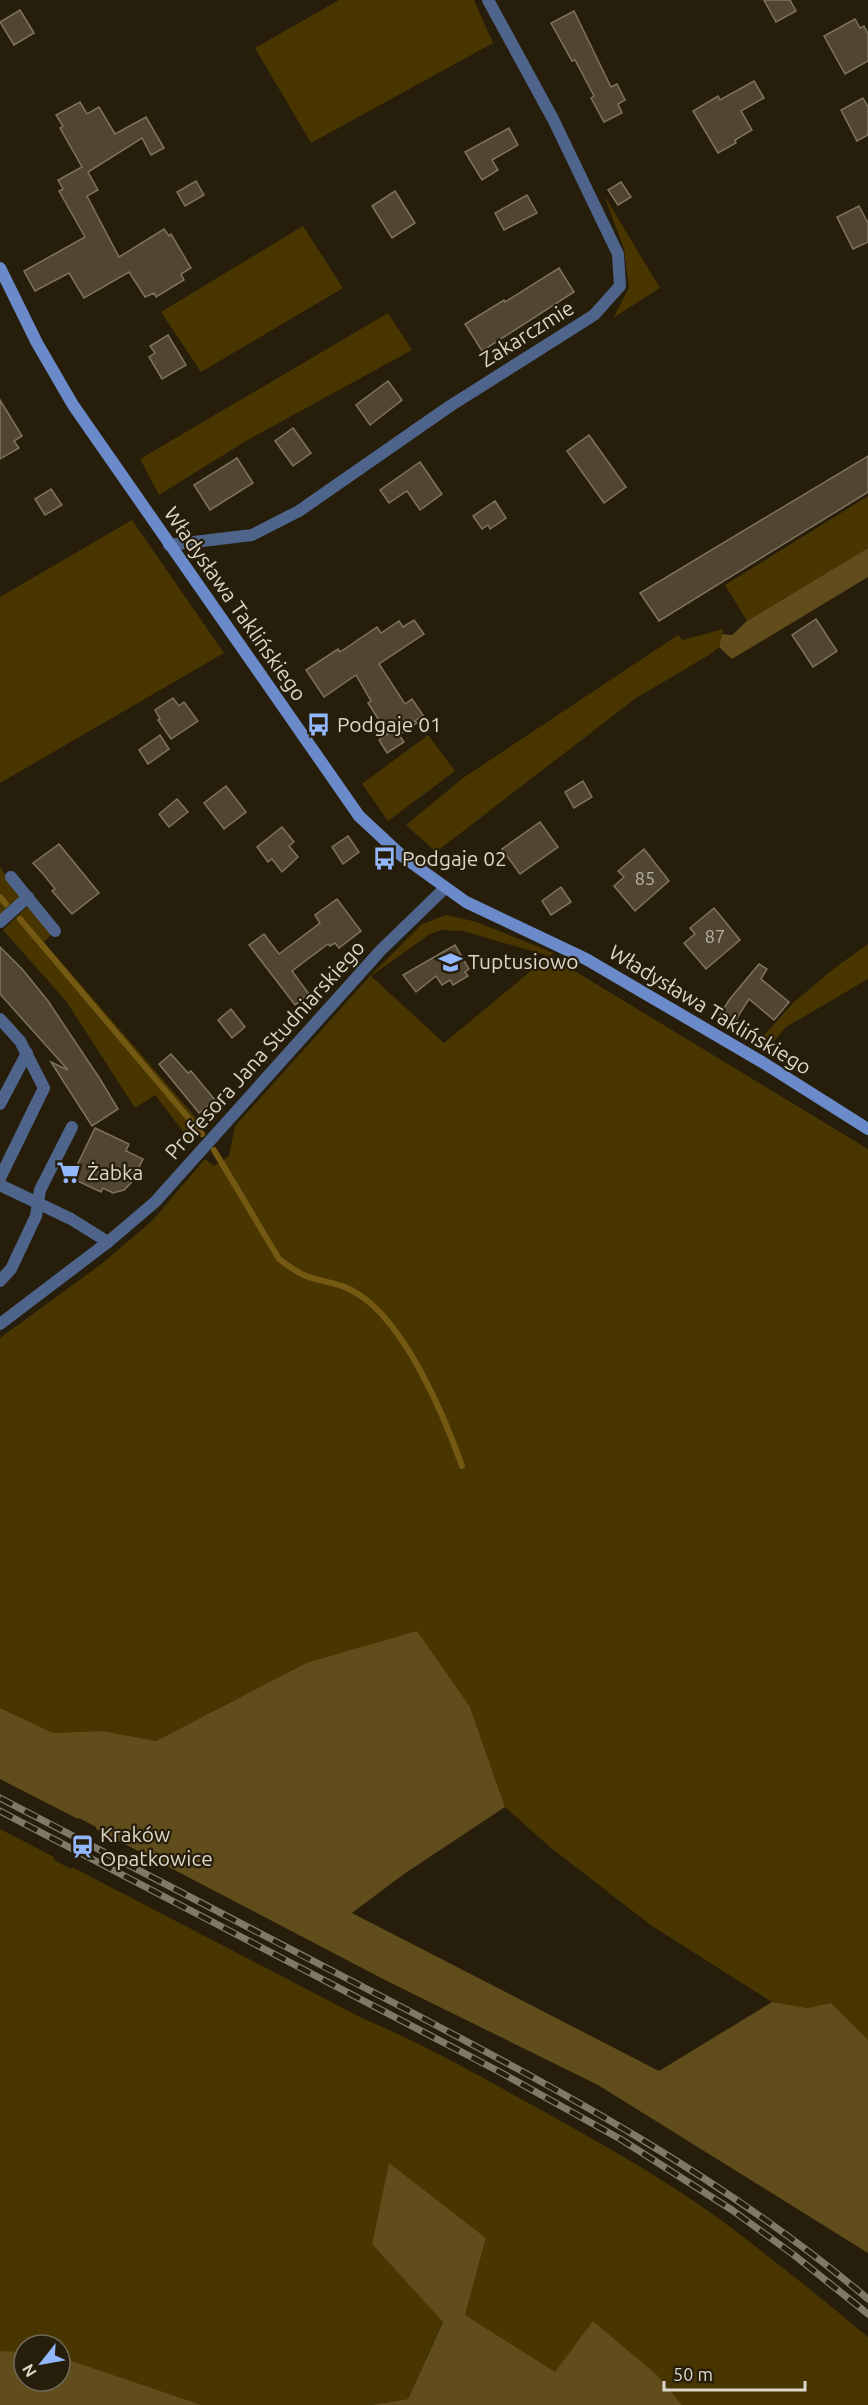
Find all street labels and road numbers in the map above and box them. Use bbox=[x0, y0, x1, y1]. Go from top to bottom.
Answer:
street label: Zakarczmie bbox=[475, 295, 578, 371]
street label: Władysława Taklińskiego bbox=[160, 502, 312, 705]
street label: Profesora Jana Studniarskiego bbox=[160, 935, 369, 1164]
street label: Władysława Taklińskiego bbox=[605, 939, 816, 1079]

